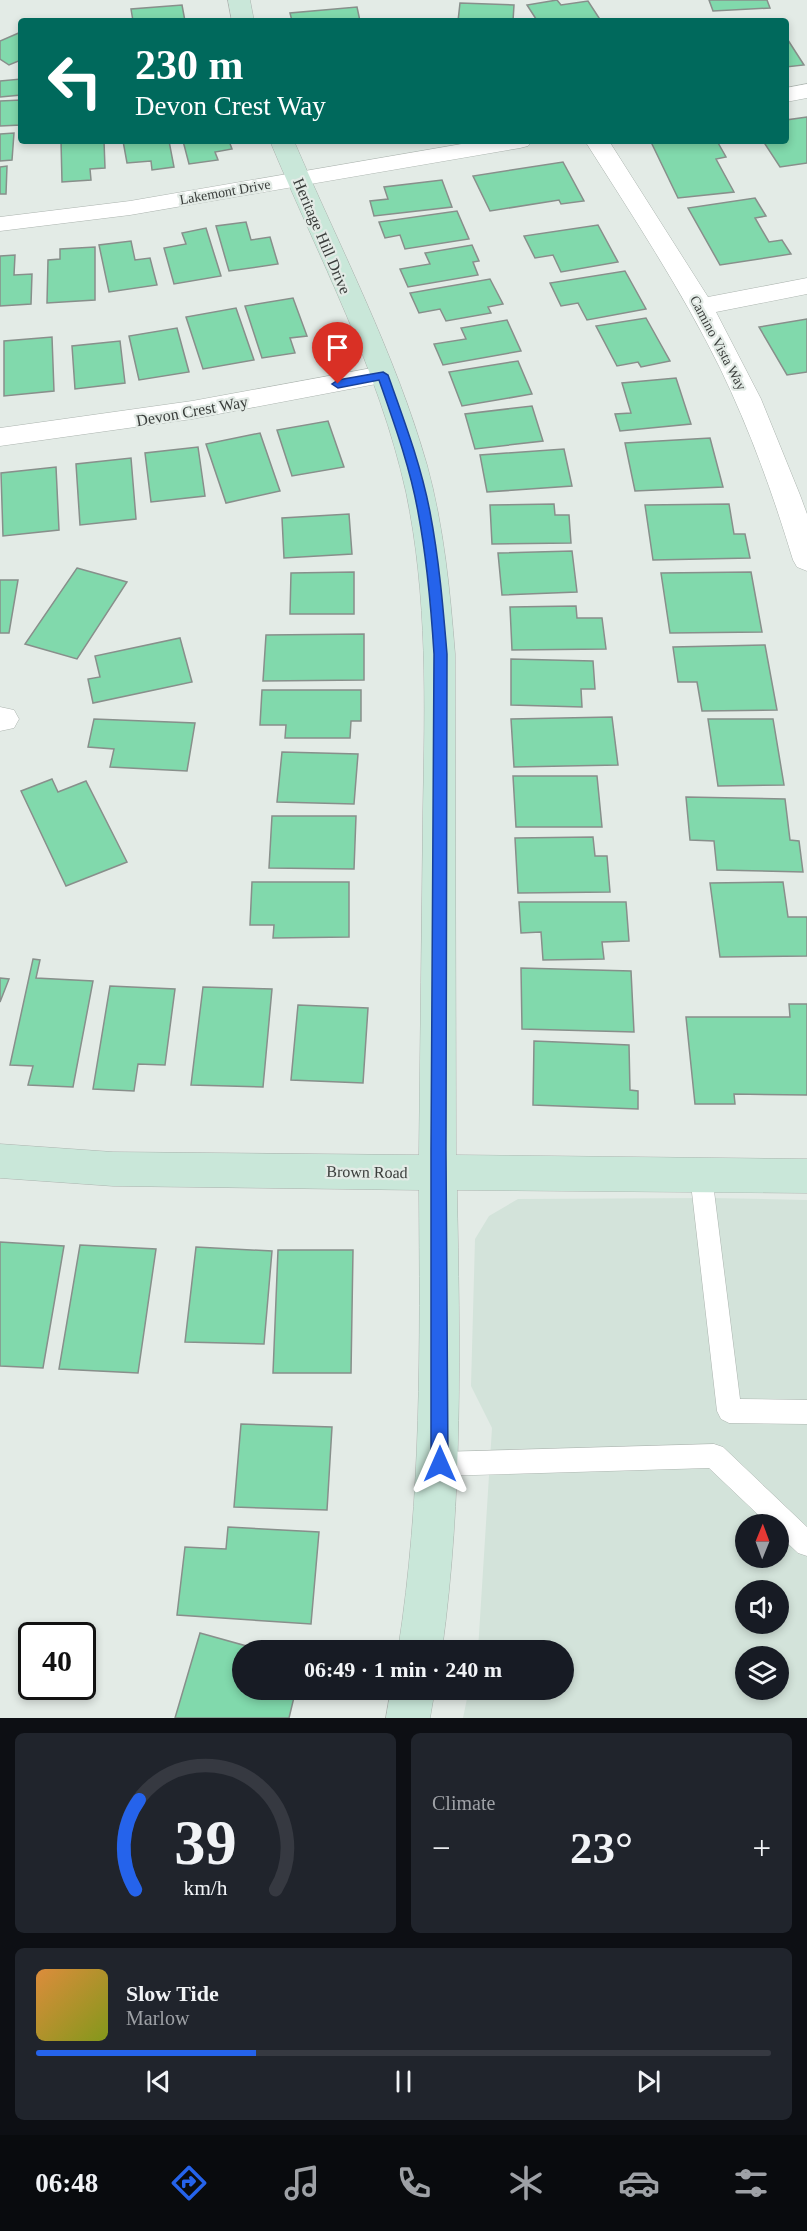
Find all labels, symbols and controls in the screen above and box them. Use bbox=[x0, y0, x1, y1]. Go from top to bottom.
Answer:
icon: left bbox=[36, 42, 114, 120]
text: 230 m bbox=[135, 42, 244, 88]
text: Devon Crest Way bbox=[135, 91, 326, 121]
street label: Heritage Hill Drive bbox=[289, 175, 354, 297]
street label: Lakemont Drive bbox=[178, 177, 272, 207]
street label: Camino Vista Way bbox=[687, 293, 749, 393]
pin bbox=[312, 322, 363, 384]
icon: arrive bbox=[321, 331, 354, 364]
street label: Devon Crest Way bbox=[135, 393, 249, 430]
street label: Brown Road bbox=[326, 1163, 408, 1181]
position arrow bbox=[408, 1432, 472, 1496]
north arrow bbox=[735, 1514, 789, 1568]
map controls bbox=[735, 1514, 789, 1700]
button: sound bbox=[735, 1580, 789, 1634]
speed limit sign: 40 bbox=[18, 1622, 96, 1700]
button: layers bbox=[735, 1646, 789, 1700]
text: 06:49 · 1 min · 240 m bbox=[304, 1657, 502, 1682]
text: Climate bbox=[432, 1792, 495, 1814]
text: 39 bbox=[174, 1808, 237, 1877]
text: 23° bbox=[570, 1823, 633, 1873]
text: − bbox=[432, 1830, 451, 1866]
text: + bbox=[752, 1830, 771, 1866]
text: km/h bbox=[183, 1876, 228, 1900]
text: Slow Tide bbox=[126, 1981, 219, 2006]
text: Marlow bbox=[126, 2007, 189, 2029]
icon: previous bbox=[142, 2065, 175, 2098]
icon: pause bbox=[387, 2065, 420, 2098]
icon: next bbox=[632, 2065, 665, 2098]
icon: directions bbox=[168, 2162, 210, 2204]
icon: music bbox=[281, 2162, 323, 2204]
icon: phone bbox=[393, 2162, 435, 2204]
icon: climate bbox=[505, 2162, 547, 2204]
icon: car bbox=[618, 2162, 660, 2204]
icon: filters bbox=[730, 2162, 772, 2204]
text: 06:48 bbox=[35, 2168, 98, 2198]

